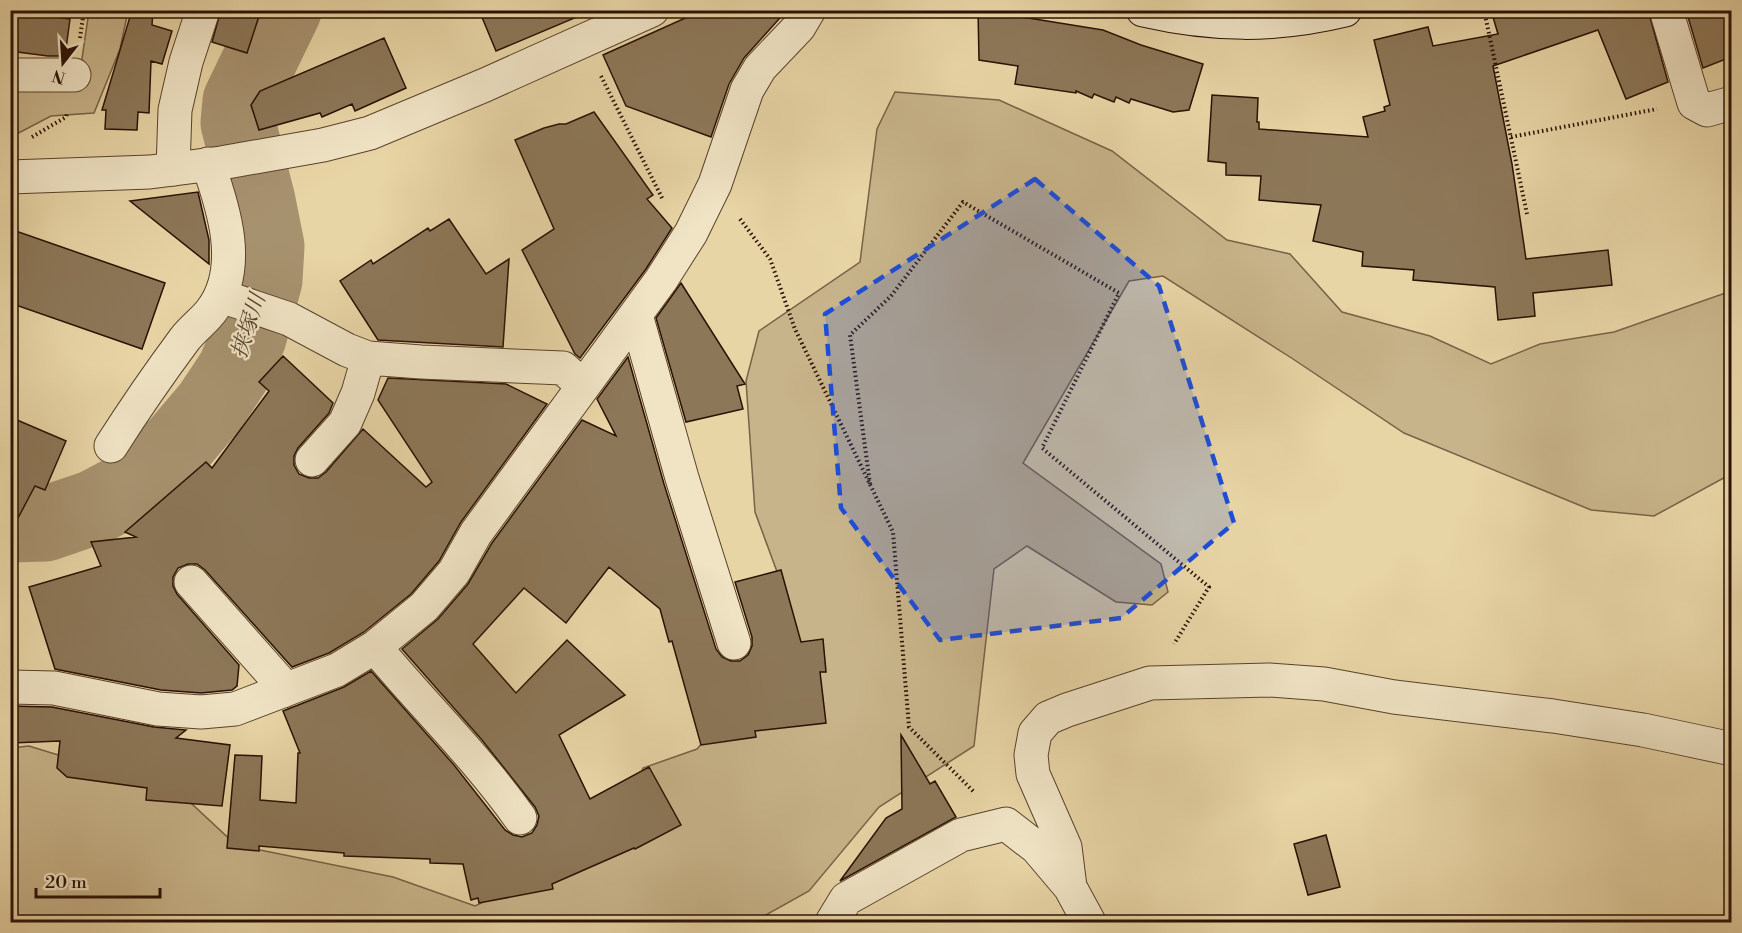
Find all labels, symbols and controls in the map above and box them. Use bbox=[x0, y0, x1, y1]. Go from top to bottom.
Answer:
north arrow bbox=[33, 33, 93, 93]
text: N bbox=[50, 65, 68, 88]
water label: 挟塚川 bbox=[226, 289, 273, 362]
scale bar bbox=[36, 861, 160, 899]
text: 20 m bbox=[45, 871, 87, 894]

